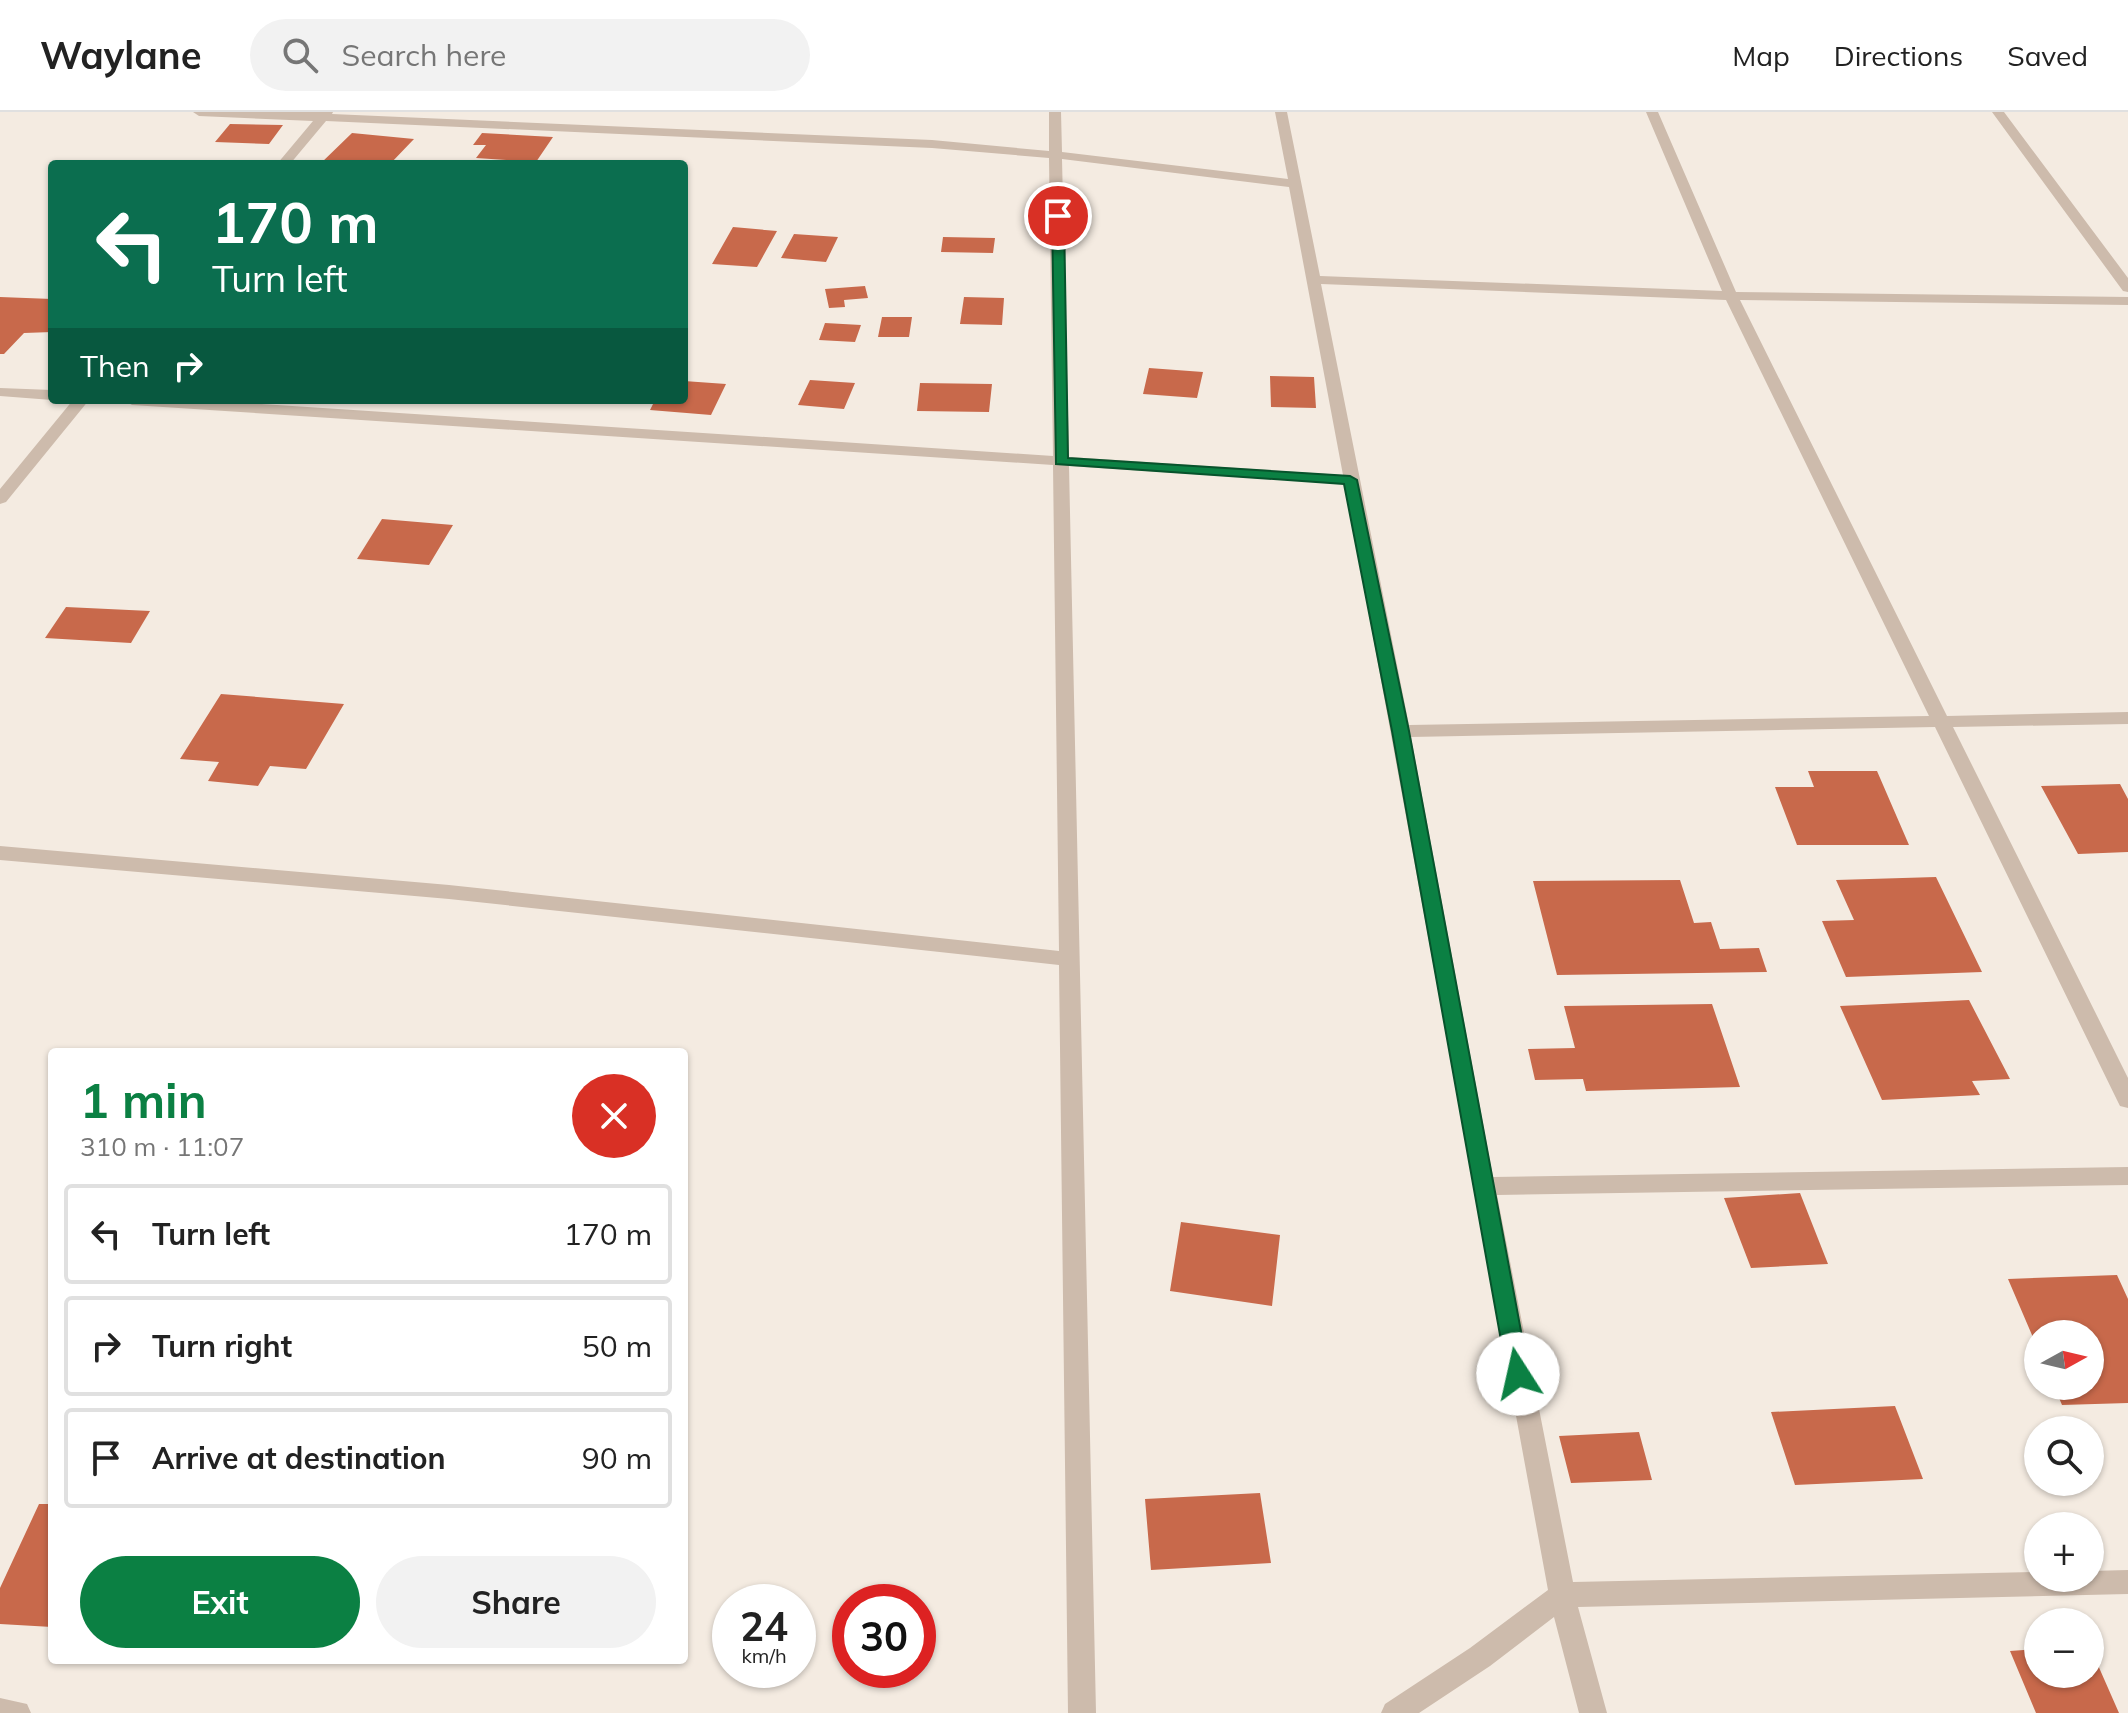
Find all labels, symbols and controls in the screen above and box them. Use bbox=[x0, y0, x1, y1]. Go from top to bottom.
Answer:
search box bbox=[250, 19, 810, 91]
text: Waylane bbox=[40, 31, 202, 79]
icon: search bbox=[278, 33, 322, 77]
text: Search here bbox=[342, 36, 506, 74]
text: Map bbox=[1732, 38, 1790, 73]
text: Directions bbox=[1834, 38, 1963, 73]
text: Saved bbox=[2007, 38, 2088, 73]
pin bbox=[1024, 182, 1092, 250]
text: 170 m bbox=[212, 187, 379, 257]
icon: left bbox=[80, 192, 184, 296]
icon: arrive bbox=[1036, 194, 1080, 238]
text: Turn left bbox=[212, 256, 348, 301]
icon: right bbox=[166, 344, 210, 388]
text: Then bbox=[80, 347, 150, 385]
text: 1 min bbox=[80, 1070, 207, 1130]
button: close bbox=[572, 1074, 656, 1158]
text: 310 m · 11:07 bbox=[80, 1130, 244, 1163]
icon: left bbox=[84, 1212, 128, 1256]
text: Turn left bbox=[152, 1215, 270, 1253]
text: 170 m bbox=[564, 1215, 652, 1253]
north arrow bbox=[2024, 1320, 2104, 1400]
map controls bbox=[2024, 1320, 2104, 1688]
icon: right bbox=[84, 1324, 128, 1368]
text: Turn right bbox=[152, 1327, 292, 1365]
text: 50 m bbox=[582, 1327, 652, 1365]
position arrow bbox=[1476, 1332, 1560, 1416]
button: search bbox=[2024, 1416, 2104, 1496]
icon: arrive bbox=[84, 1436, 128, 1480]
text: Arrive at destination bbox=[152, 1439, 446, 1477]
text: 90 m bbox=[582, 1439, 652, 1477]
button: + bbox=[2024, 1512, 2104, 1592]
button: Exit bbox=[80, 1556, 360, 1648]
button: Share bbox=[376, 1556, 656, 1648]
speed limit sign: 30 bbox=[832, 1584, 936, 1688]
text: 24 bbox=[740, 1601, 788, 1651]
button: − bbox=[2024, 1608, 2104, 1688]
text: km/h bbox=[741, 1643, 787, 1668]

